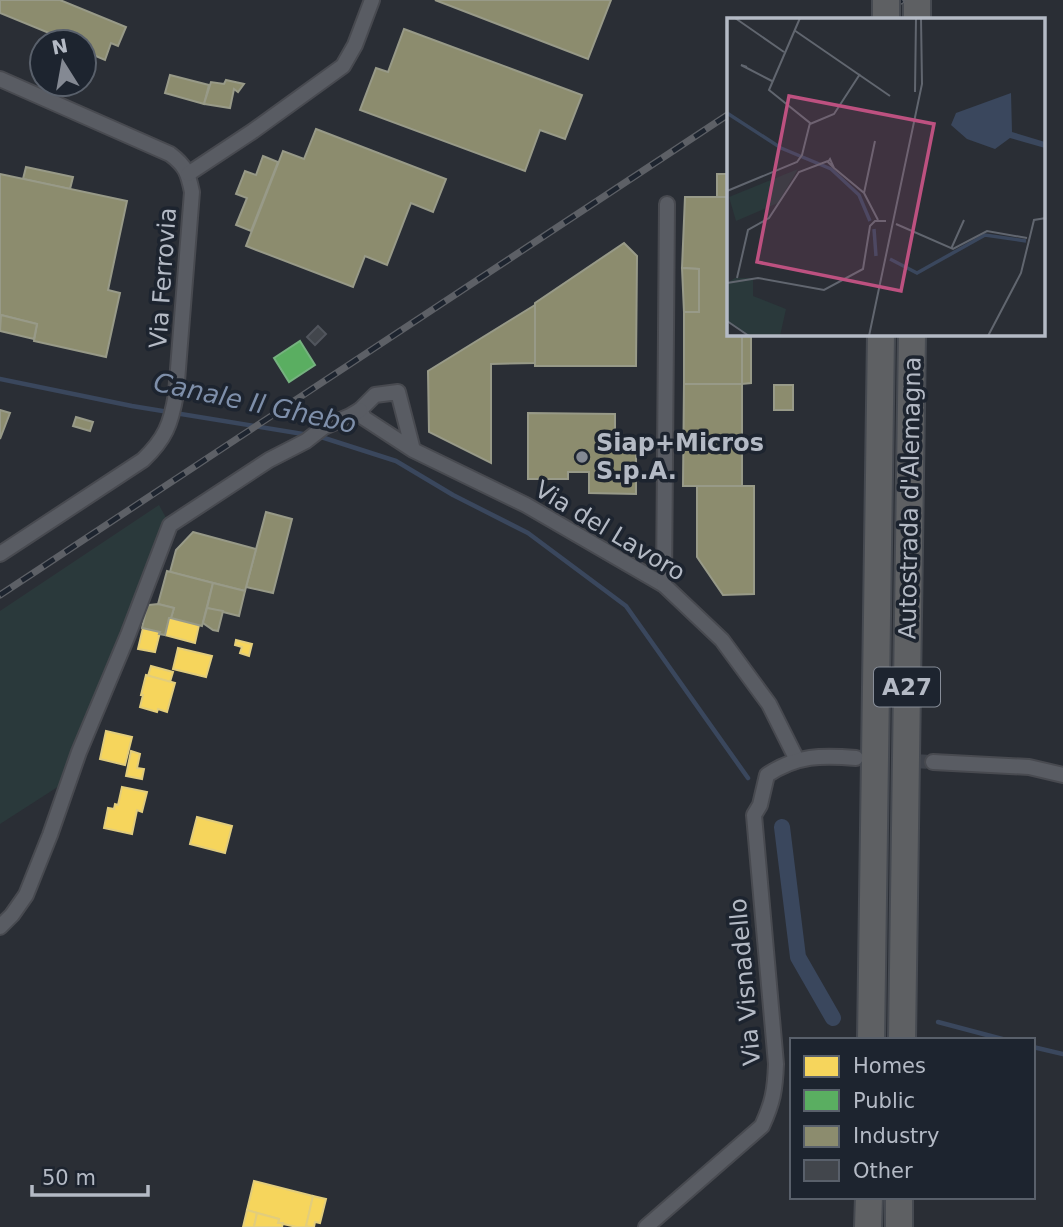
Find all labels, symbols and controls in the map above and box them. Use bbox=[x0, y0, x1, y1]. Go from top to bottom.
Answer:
inset map bbox=[727, 18, 1046, 336]
north arrow bbox=[28, 28, 98, 98]
text: N bbox=[50, 34, 70, 59]
street label: Via Ferrovia bbox=[144, 207, 182, 349]
street label: Autostrada d'Alemagna bbox=[894, 356, 926, 640]
water label: Canale Il Ghebo bbox=[151, 367, 359, 439]
place label: Siap+Micros S.p.A. bbox=[596, 429, 764, 485]
marker: Siap+Micros S.p.A. bbox=[574, 449, 590, 465]
street label: Via del Lavoro bbox=[530, 475, 690, 587]
road number: A27 bbox=[874, 667, 940, 706]
street label: Via Visnadello bbox=[724, 897, 766, 1067]
legend bbox=[790, 1038, 1035, 1199]
text: Homes bbox=[853, 1054, 926, 1078]
text: Public bbox=[853, 1089, 915, 1113]
text: Industry bbox=[853, 1124, 939, 1148]
scale bar bbox=[32, 1154, 147, 1198]
text: Other bbox=[853, 1159, 913, 1183]
text: 50 m bbox=[42, 1166, 96, 1190]

